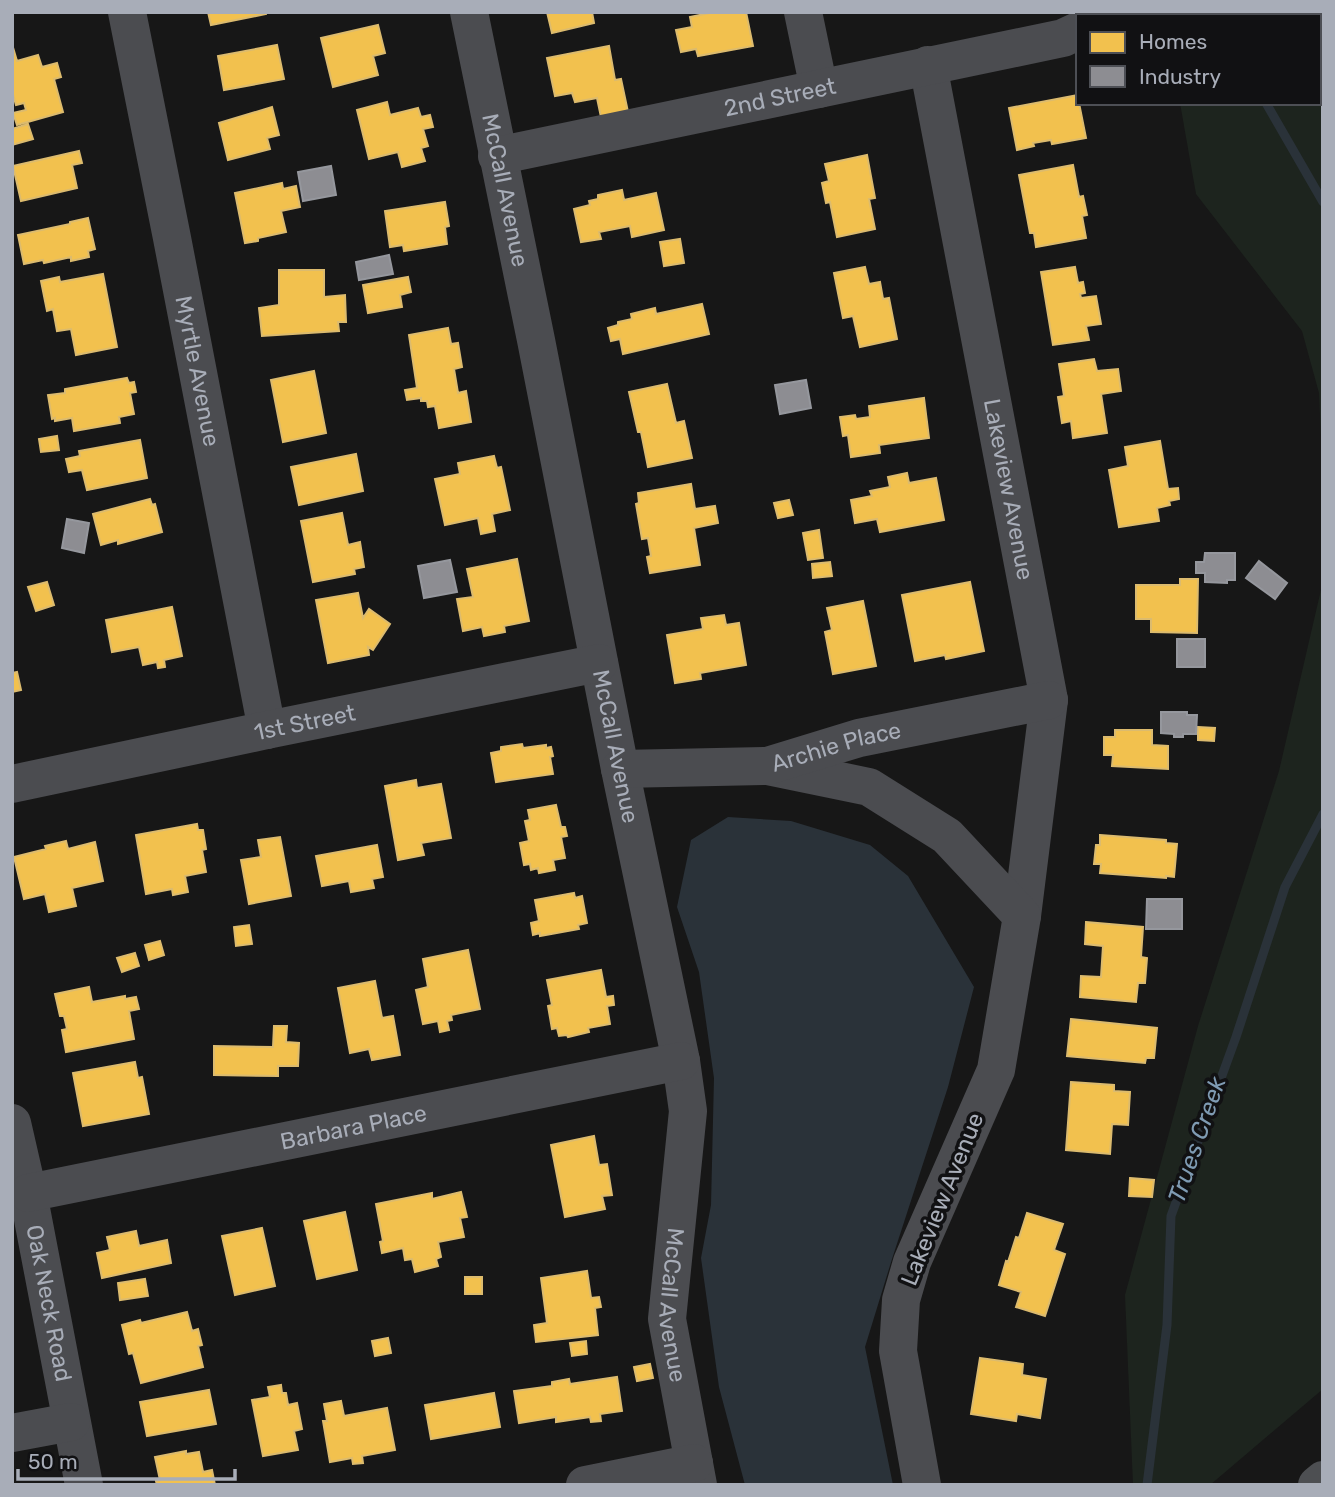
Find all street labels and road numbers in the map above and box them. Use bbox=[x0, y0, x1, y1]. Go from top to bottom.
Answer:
street label: 2nd Street bbox=[722, 72, 838, 122]
street label: McCall Avenue bbox=[476, 111, 535, 269]
street label: Myrtle Avenue bbox=[169, 293, 226, 449]
street label: Lakeview Avenue bbox=[978, 396, 1040, 582]
street label: McCall Avenue bbox=[587, 667, 645, 826]
street label: 1st Street bbox=[251, 699, 358, 746]
street label: Archie Place bbox=[768, 716, 903, 778]
street label: Barbara Place bbox=[278, 1099, 429, 1156]
street label: Lakeview Avenue bbox=[895, 1109, 989, 1289]
street label: Oak Neck Road bbox=[20, 1222, 78, 1384]
street label: McCall Avenue bbox=[653, 1226, 693, 1385]

